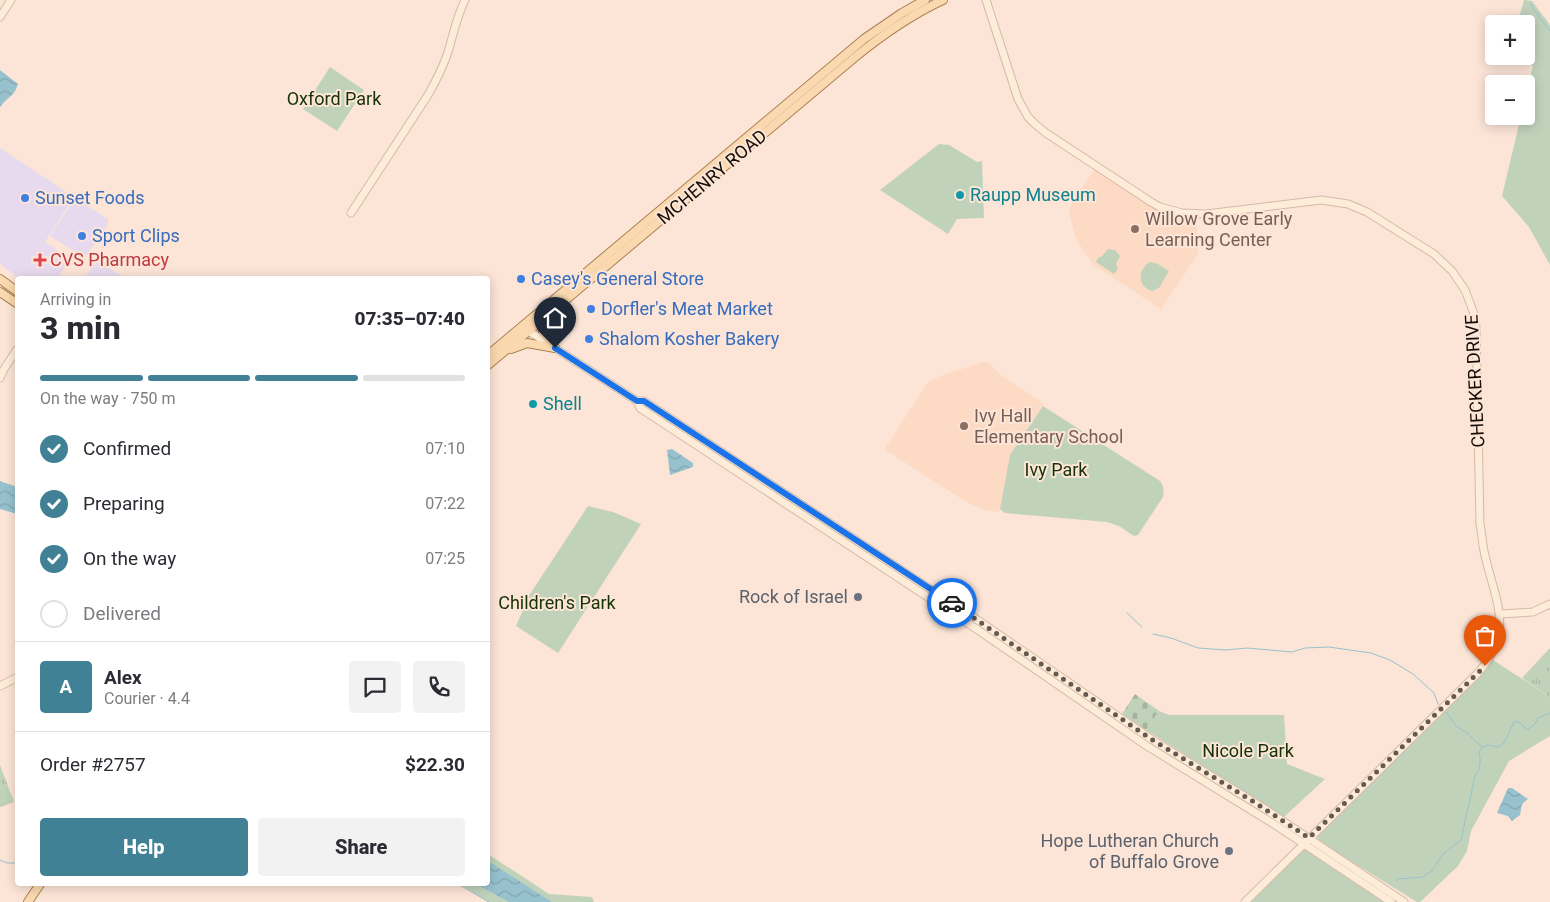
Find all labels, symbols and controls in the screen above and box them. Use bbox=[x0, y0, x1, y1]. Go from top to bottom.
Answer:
map controls bbox=[1485, 15, 1535, 125]
button: + bbox=[1485, 15, 1535, 65]
button: − bbox=[1485, 75, 1535, 125]
park label: Oxford Park bbox=[287, 88, 382, 109]
street label: MCHENRY ROAD bbox=[653, 125, 771, 228]
place label: Raupp Museum bbox=[970, 184, 1096, 205]
place label: Sunset Foods bbox=[35, 187, 144, 208]
marker: Raupp Museum bbox=[954, 189, 966, 201]
marker: Sunset Foods bbox=[19, 192, 31, 204]
place label: Willow Grove Early Learning Center bbox=[1145, 208, 1293, 250]
marker: Willow Grove Early Learning Center bbox=[1129, 223, 1141, 235]
place label: Sport Clips bbox=[92, 225, 180, 246]
marker: Sport Clips bbox=[76, 230, 88, 242]
place label: CVS Pharmacy bbox=[50, 249, 169, 270]
marker: CVS Pharmacy bbox=[34, 254, 46, 266]
place label: Casey's General Store bbox=[531, 268, 704, 289]
marker: Casey's General Store bbox=[515, 273, 527, 285]
text: Arriving in bbox=[40, 290, 111, 309]
pin bbox=[534, 297, 576, 348]
place label: Dorfler's Meat Market bbox=[601, 298, 773, 319]
marker: Dorfler's Meat Market bbox=[585, 303, 597, 315]
icon: home bbox=[541, 304, 569, 332]
text: 07:35–07:40 bbox=[354, 307, 465, 330]
text: 3 min bbox=[40, 309, 121, 347]
street label: CHECKER DRIVE bbox=[1461, 314, 1488, 448]
place label: Shalom Kosher Bakery bbox=[599, 328, 780, 349]
marker: Shalom Kosher Bakery bbox=[583, 333, 595, 345]
text: On the way · 750 m bbox=[40, 389, 176, 408]
place label: Shell bbox=[543, 393, 582, 414]
marker: Shell bbox=[527, 398, 539, 410]
place label: Ivy Hall Elementary School bbox=[974, 405, 1123, 447]
marker: Ivy Hall Elementary School bbox=[958, 420, 970, 432]
icon: check bbox=[40, 435, 68, 463]
text: Confirmed bbox=[83, 437, 171, 460]
text: 07:10 bbox=[425, 439, 465, 458]
park label: Ivy Park bbox=[1025, 459, 1088, 480]
icon: check bbox=[40, 490, 68, 518]
text: Preparing bbox=[83, 492, 165, 515]
text: 07:22 bbox=[425, 494, 465, 513]
icon: check bbox=[40, 545, 68, 573]
text: On the way bbox=[83, 547, 176, 570]
text: 07:25 bbox=[425, 549, 465, 568]
courier bbox=[927, 578, 977, 628]
place label: Rock of Israel bbox=[739, 586, 848, 607]
icon: car bbox=[938, 589, 966, 617]
marker: Rock of Israel bbox=[852, 591, 864, 603]
park label: Children's Park bbox=[498, 592, 617, 613]
text: Delivered bbox=[83, 602, 161, 625]
pin bbox=[1464, 615, 1506, 666]
icon: bag bbox=[1471, 622, 1499, 650]
button: chat bbox=[349, 661, 401, 713]
button: phone bbox=[413, 661, 465, 713]
text: Alex bbox=[104, 666, 142, 689]
text: A bbox=[60, 675, 72, 698]
text: Courier · 4.4 bbox=[104, 689, 190, 708]
park label: Nicole Park bbox=[1202, 740, 1295, 761]
text: Order #2757 bbox=[40, 753, 146, 776]
text: $22.30 bbox=[405, 753, 465, 776]
button: Help bbox=[40, 818, 248, 876]
button: Share bbox=[258, 818, 465, 876]
place label: Hope Lutheran Church of Buffalo Grove bbox=[1040, 830, 1219, 872]
marker: Hope Lutheran Church of Buffalo Grove bbox=[1223, 845, 1235, 857]

